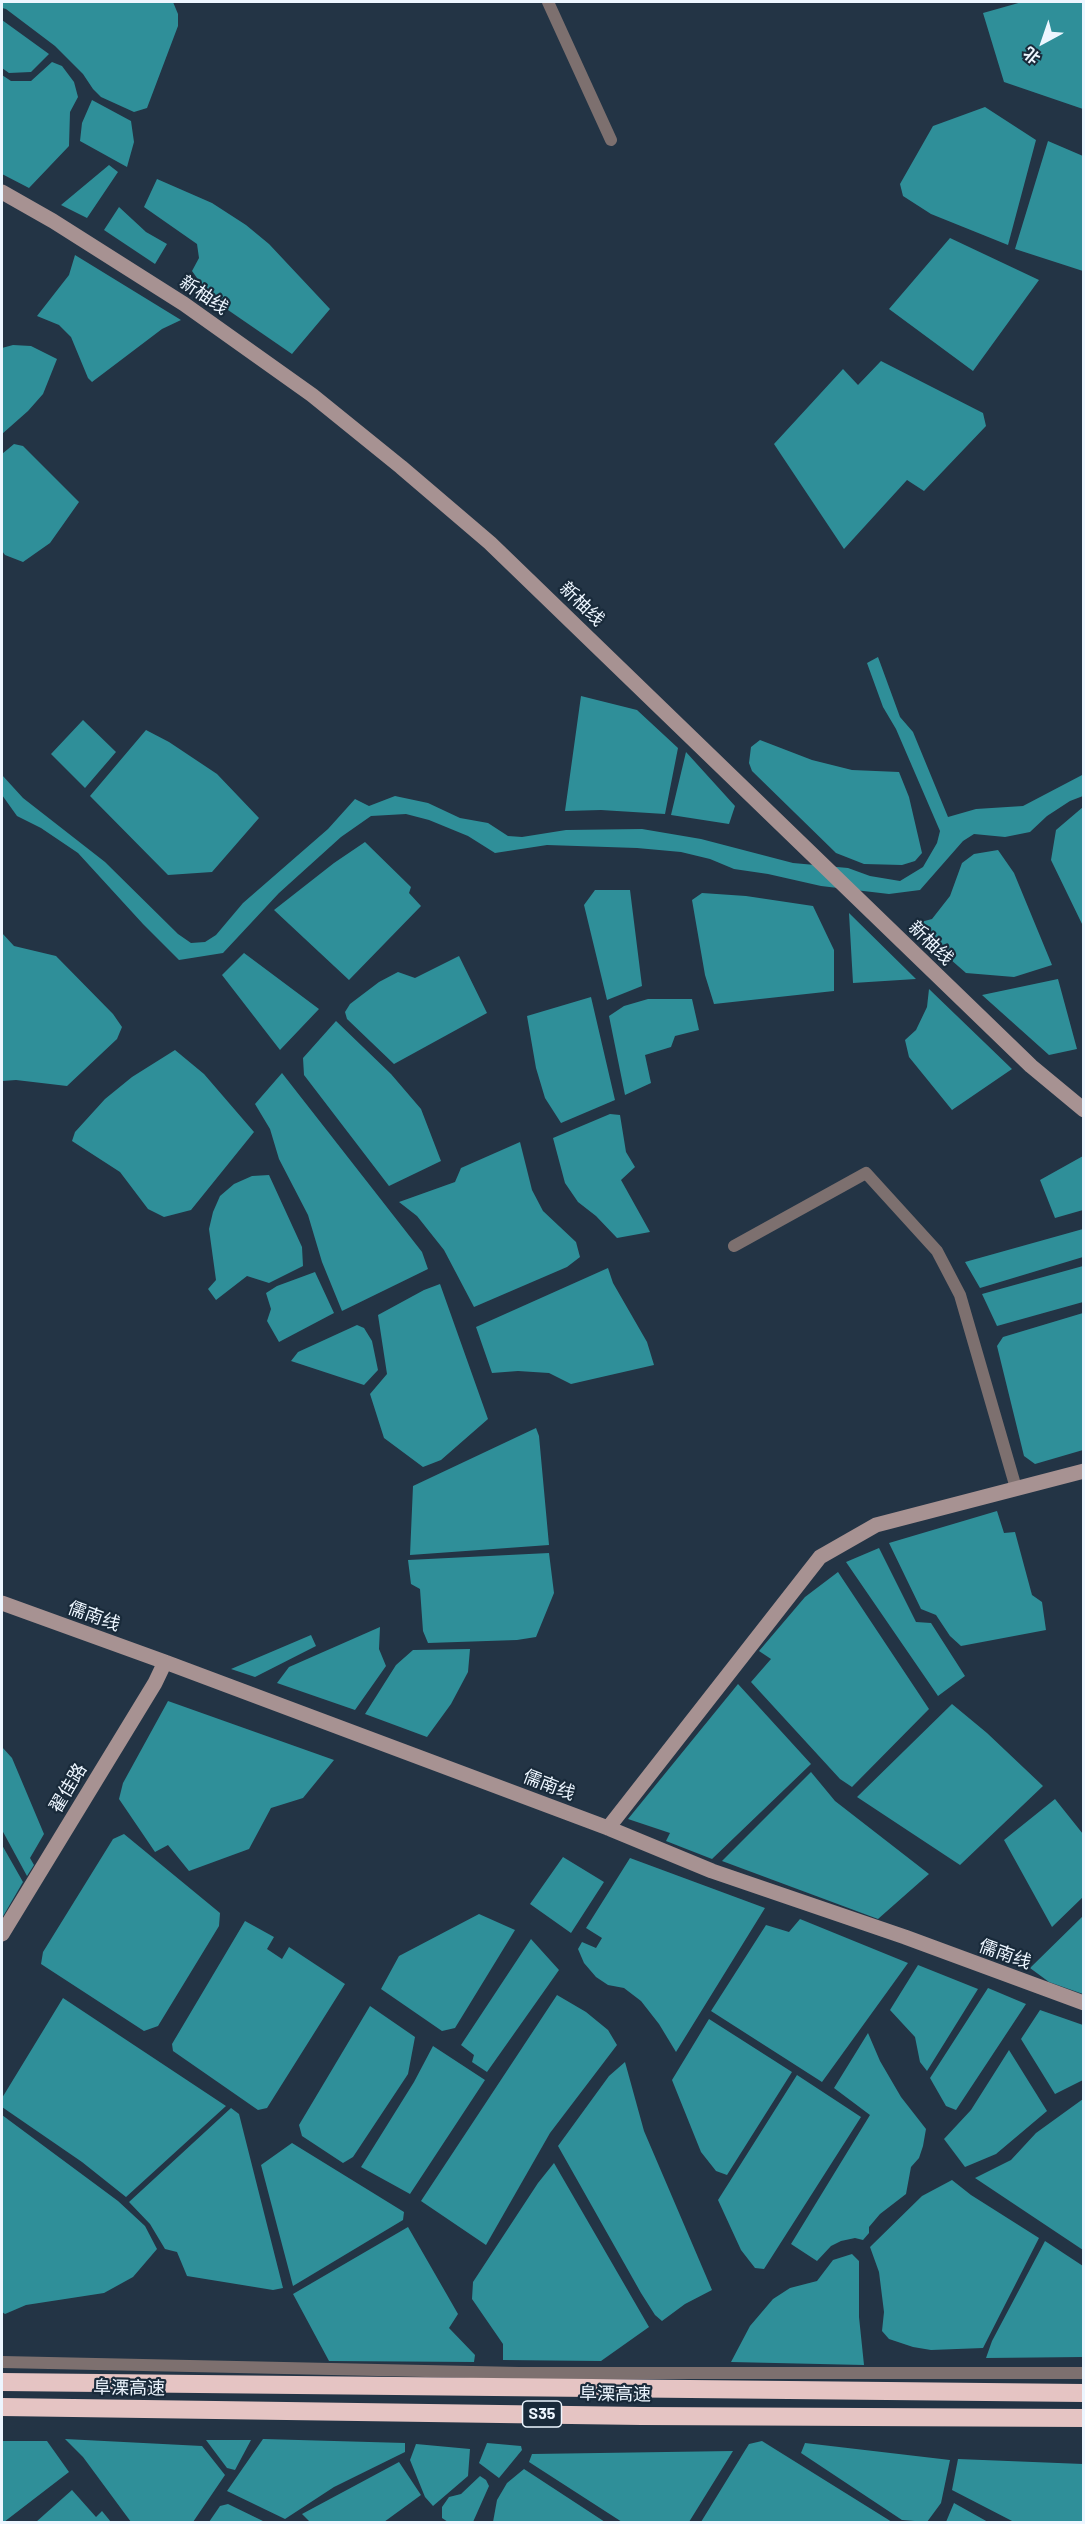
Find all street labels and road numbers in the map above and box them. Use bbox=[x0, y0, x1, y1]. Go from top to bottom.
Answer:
street label: 新柚线 bbox=[176, 271, 232, 319]
street label: 新柚线 bbox=[555, 577, 609, 631]
street label: 新柚线 bbox=[904, 916, 958, 970]
street label: 儒南线 bbox=[65, 1597, 123, 1635]
street label: 翟佳路 bbox=[45, 1759, 91, 1817]
street label: 儒南线 bbox=[520, 1765, 578, 1805]
street label: 儒南线 bbox=[976, 1935, 1034, 1973]
street label: 阜溧高速 bbox=[93, 2377, 165, 2399]
street label: 阜溧高速 bbox=[579, 2383, 651, 2405]
road number: S35 bbox=[522, 2401, 562, 2427]

